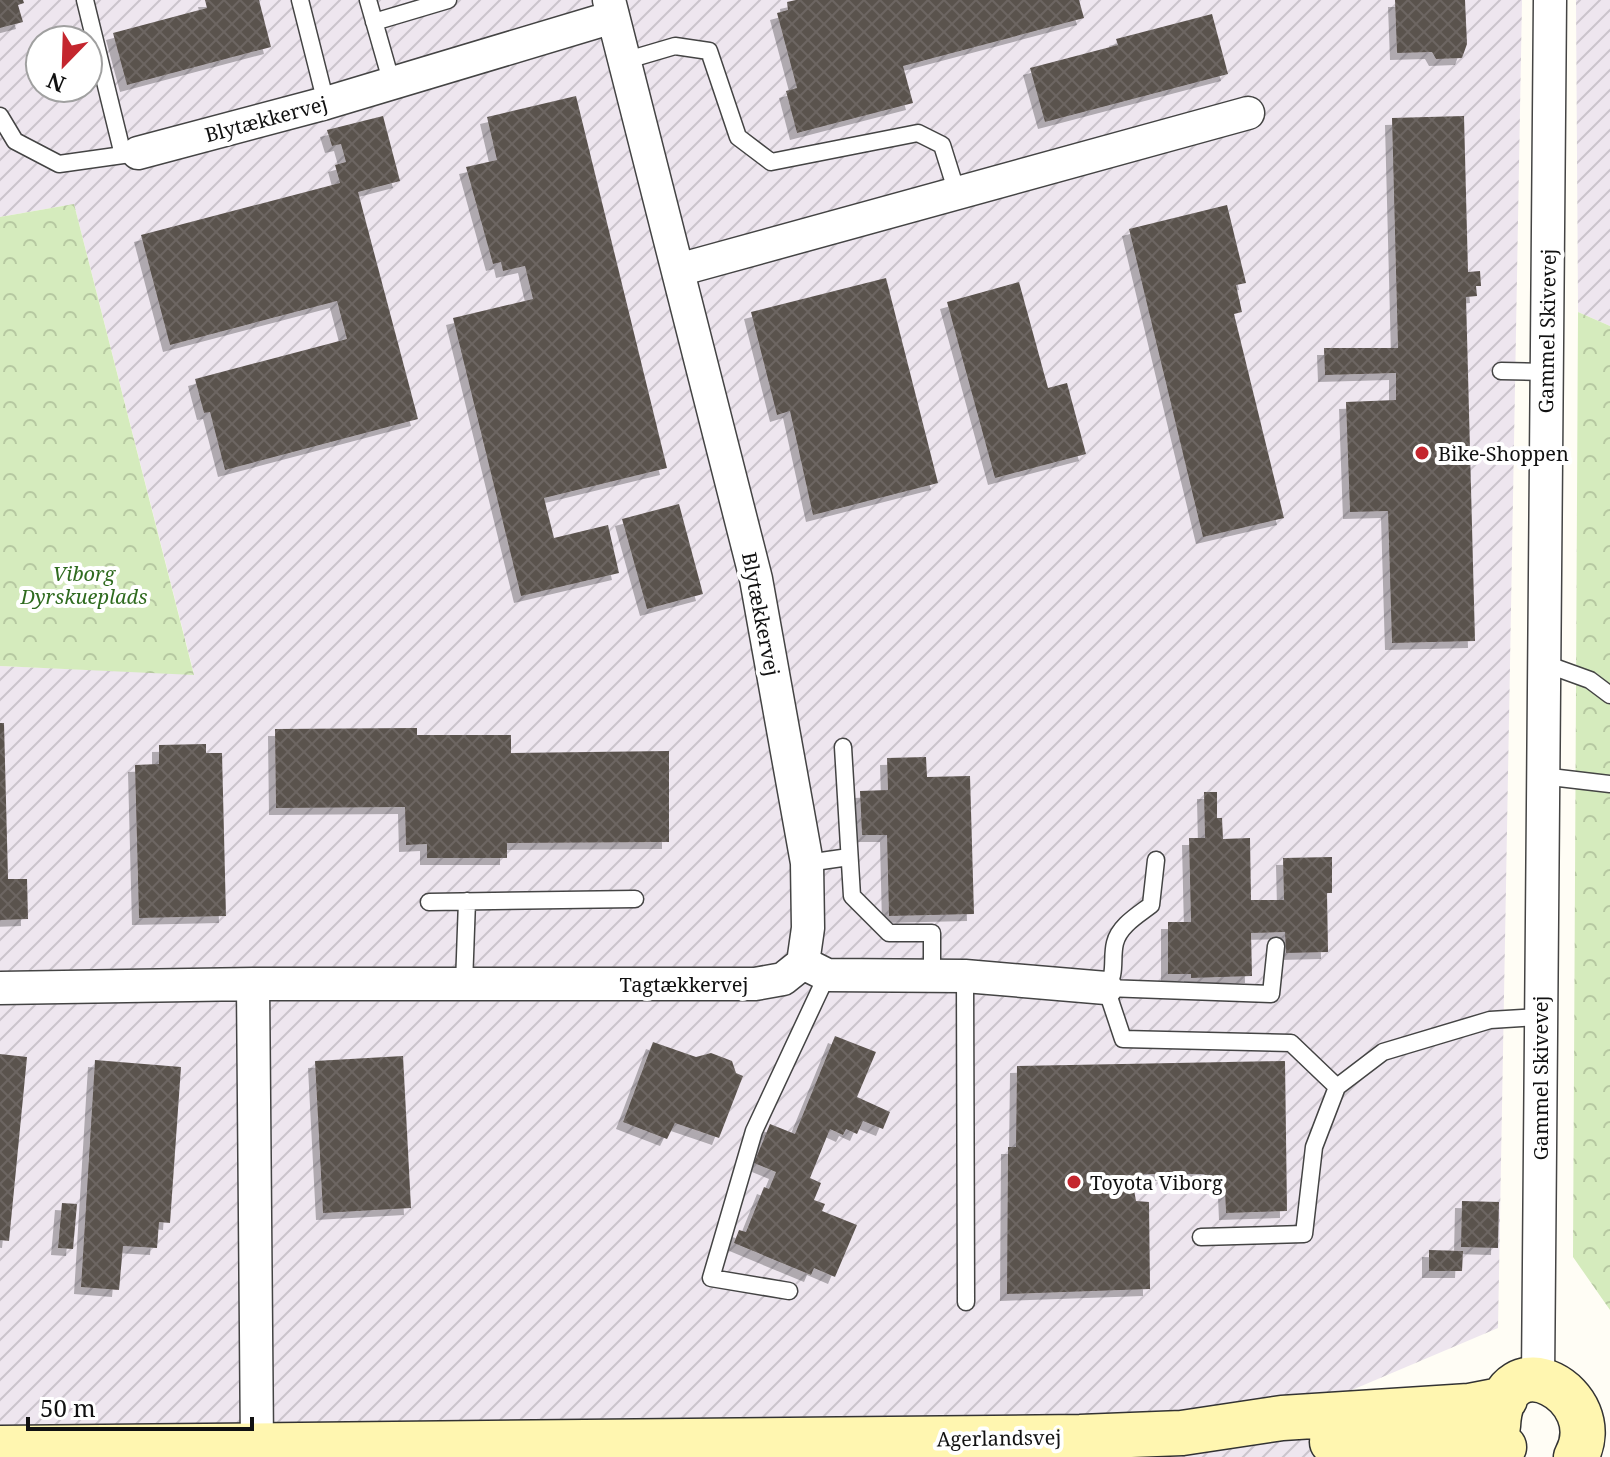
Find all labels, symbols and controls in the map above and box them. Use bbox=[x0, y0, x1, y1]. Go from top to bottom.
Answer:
north arrow bbox=[24, 24, 104, 104]
text: N bbox=[42, 66, 70, 101]
street label: Blytækkervej bbox=[202, 90, 330, 148]
street label: Gammel Skivevej bbox=[1532, 248, 1562, 414]
place label: Bike-Shoppen bbox=[1438, 440, 1569, 467]
marker: Bike-Shoppen bbox=[1413, 444, 1431, 462]
street label: Blytækkervej bbox=[736, 550, 786, 678]
park label: Viborg Dyrskueplads bbox=[20, 560, 147, 610]
street label: Tagtækkervej bbox=[620, 971, 748, 998]
street label: Gammel Skivevej bbox=[1527, 996, 1554, 1160]
place label: Toyota Viborg bbox=[1090, 1169, 1223, 1196]
marker: Toyota Viborg bbox=[1065, 1173, 1083, 1191]
scale bar bbox=[28, 1381, 252, 1431]
text: 50 m bbox=[40, 1391, 96, 1424]
street label: Agerlandsvej bbox=[937, 1423, 1061, 1453]

